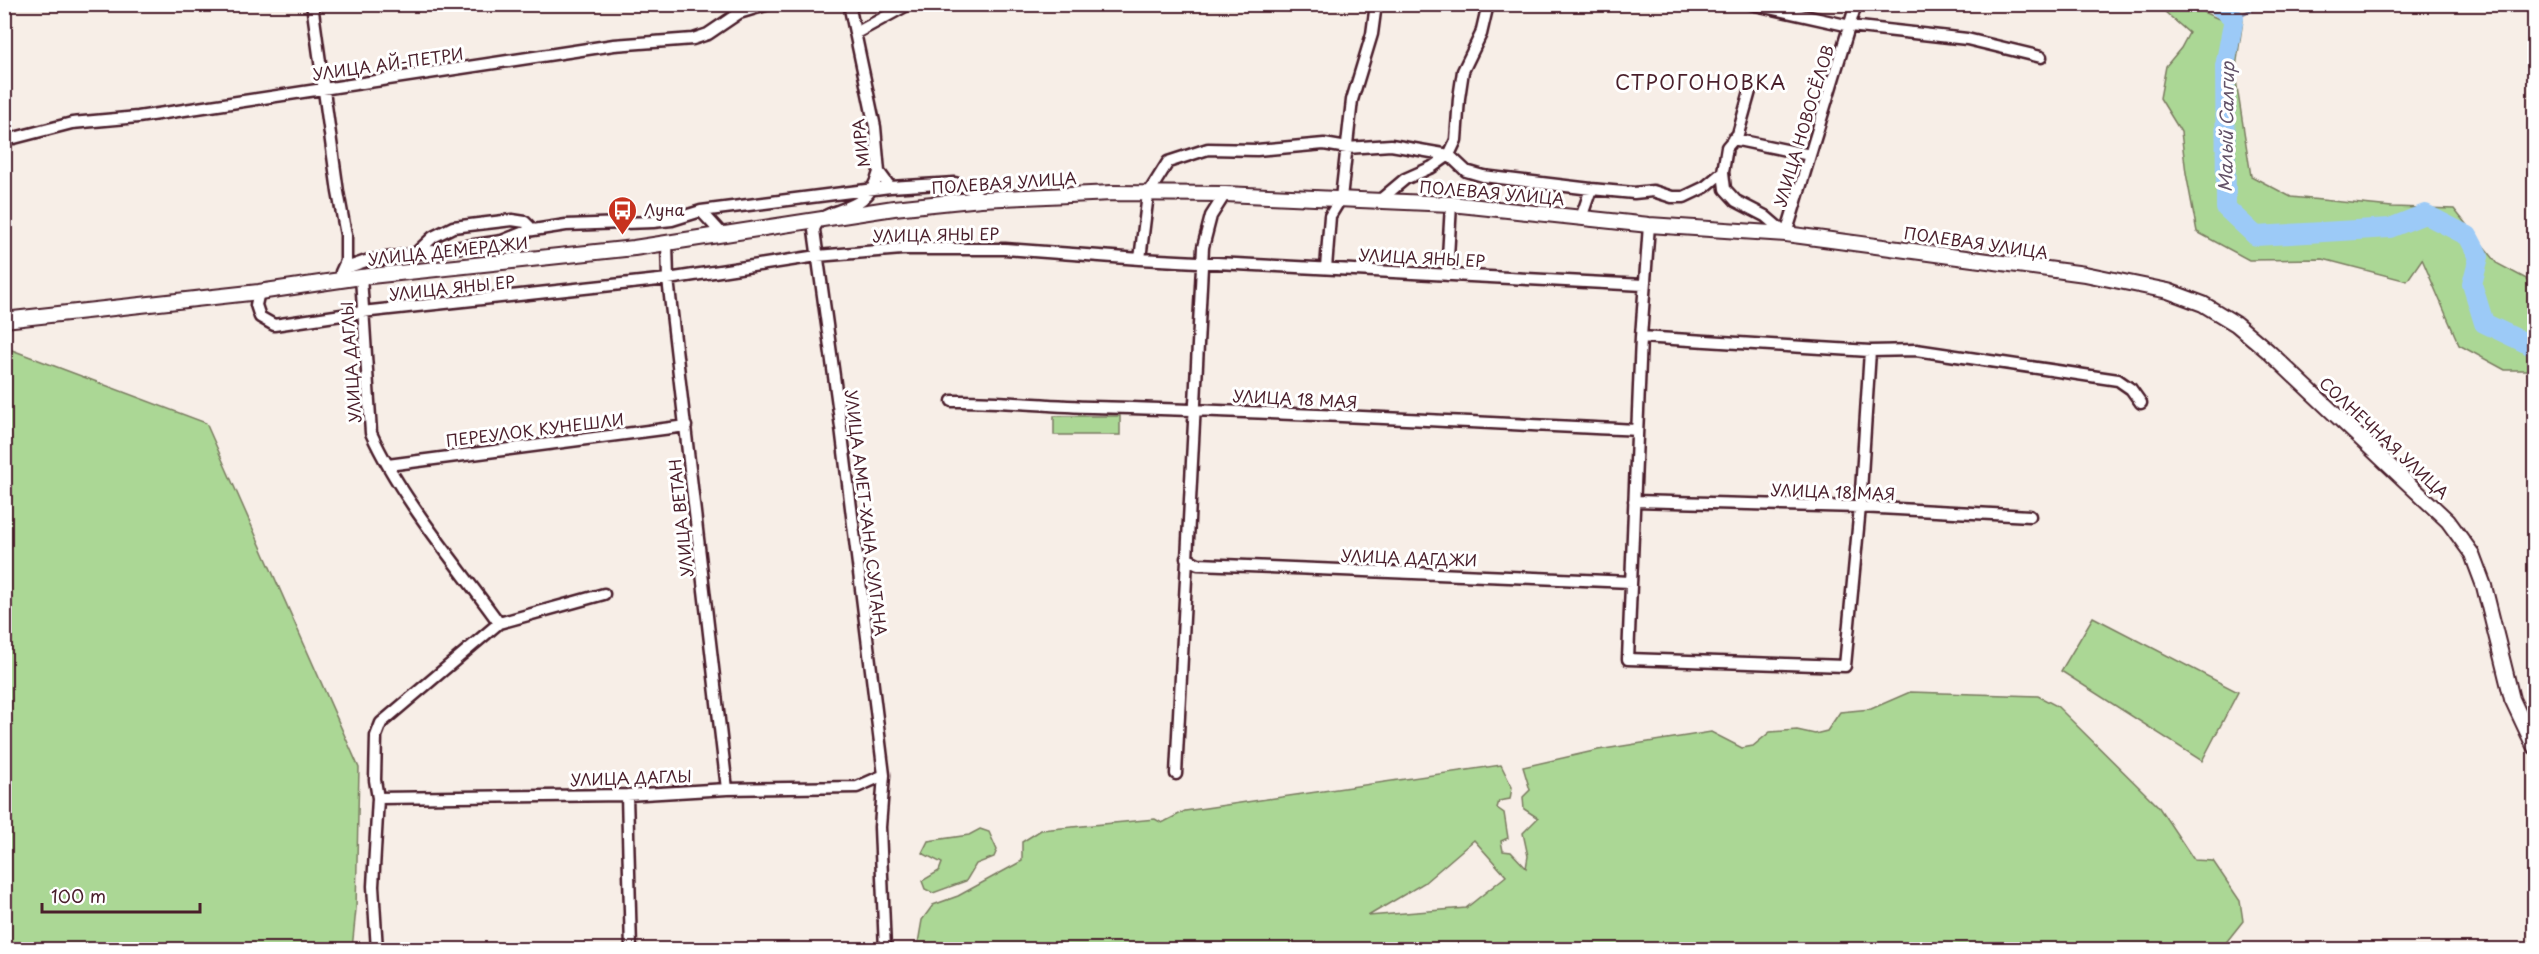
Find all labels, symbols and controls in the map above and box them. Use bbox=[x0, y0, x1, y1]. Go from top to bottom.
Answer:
street label: УЛИЦА АЙ-ПЕТРИ bbox=[311, 41, 465, 85]
street label: УЛИЦА НОВОСЁЛОВ bbox=[1767, 42, 1839, 210]
water label: Малый Салгир bbox=[2211, 60, 2240, 192]
district label: СТРОГОНОВКА bbox=[1615, 67, 1787, 97]
street label: МИРА bbox=[845, 118, 875, 169]
street label: ПОЛЕВАЯ УЛИЦА bbox=[931, 165, 1077, 199]
street label: ПОЛЕВАЯ УЛИЦА bbox=[1419, 174, 1566, 210]
bus stop icon: Луна bbox=[607, 194, 639, 236]
place label: Луна bbox=[644, 197, 684, 221]
street label: ПОЛЕВАЯ УЛИЦА bbox=[1902, 220, 2050, 264]
street label: УЛИЦА ЯНЫ ЕР bbox=[872, 221, 1000, 247]
street label: УЛИЦА ДЕМЕРДЖИ bbox=[367, 230, 529, 270]
street label: УЛИЦА ЯНЫ ЕР bbox=[1358, 242, 1486, 272]
street label: УЛИЦА ЯНЫ ЕР bbox=[388, 268, 516, 306]
street label: УЛИЦА ДАГЛЫ bbox=[334, 301, 366, 424]
street label: СОЛНЕЧНАЯ УЛИЦА bbox=[2315, 371, 2455, 504]
street label: УЛИЦА 18 МАЯ bbox=[1232, 383, 1358, 413]
street label: УЛИЦА АМЕТ-ХАНА СУЛТАНА bbox=[840, 388, 894, 637]
street label: ПЕРЕУЛОК КУНЕШЛИ bbox=[444, 406, 625, 452]
street label: УЛИЦА ВЕТАН bbox=[662, 458, 698, 578]
street label: УЛИЦА 18 МАЯ bbox=[1770, 477, 1896, 505]
street label: УЛИЦА ДАГДЖИ bbox=[1340, 543, 1478, 571]
street label: УЛИЦА ДАГЛЫ bbox=[570, 763, 692, 791]
scale bar bbox=[42, 876, 200, 914]
text: 100 m bbox=[51, 882, 106, 909]

